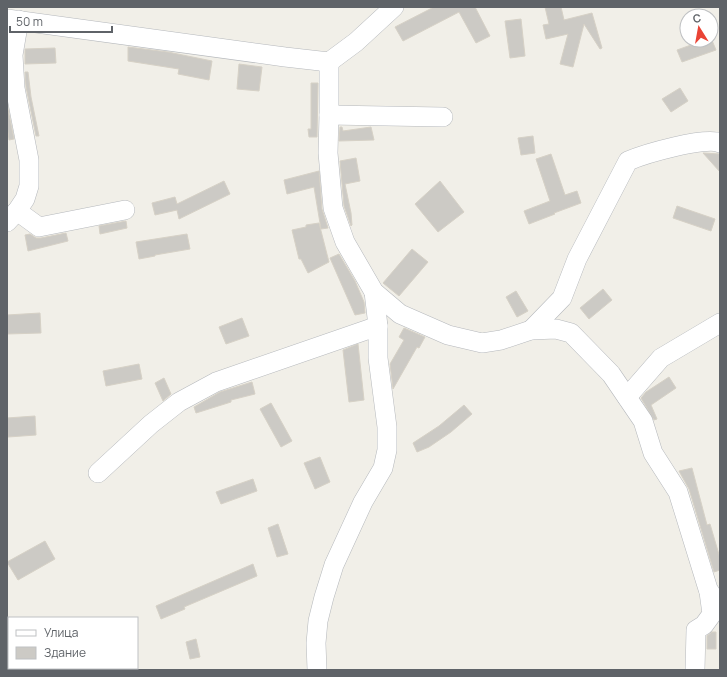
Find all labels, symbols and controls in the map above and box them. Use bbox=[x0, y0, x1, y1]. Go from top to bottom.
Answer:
scale bar bbox=[10, 8, 112, 34]
north arrow bbox=[679, 8, 719, 48]
text: С bbox=[692, 10, 702, 26]
text: 50 m bbox=[16, 13, 43, 30]
legend bbox=[8, 617, 138, 669]
text: Улица bbox=[44, 624, 78, 641]
text: Здание bbox=[44, 644, 86, 661]

